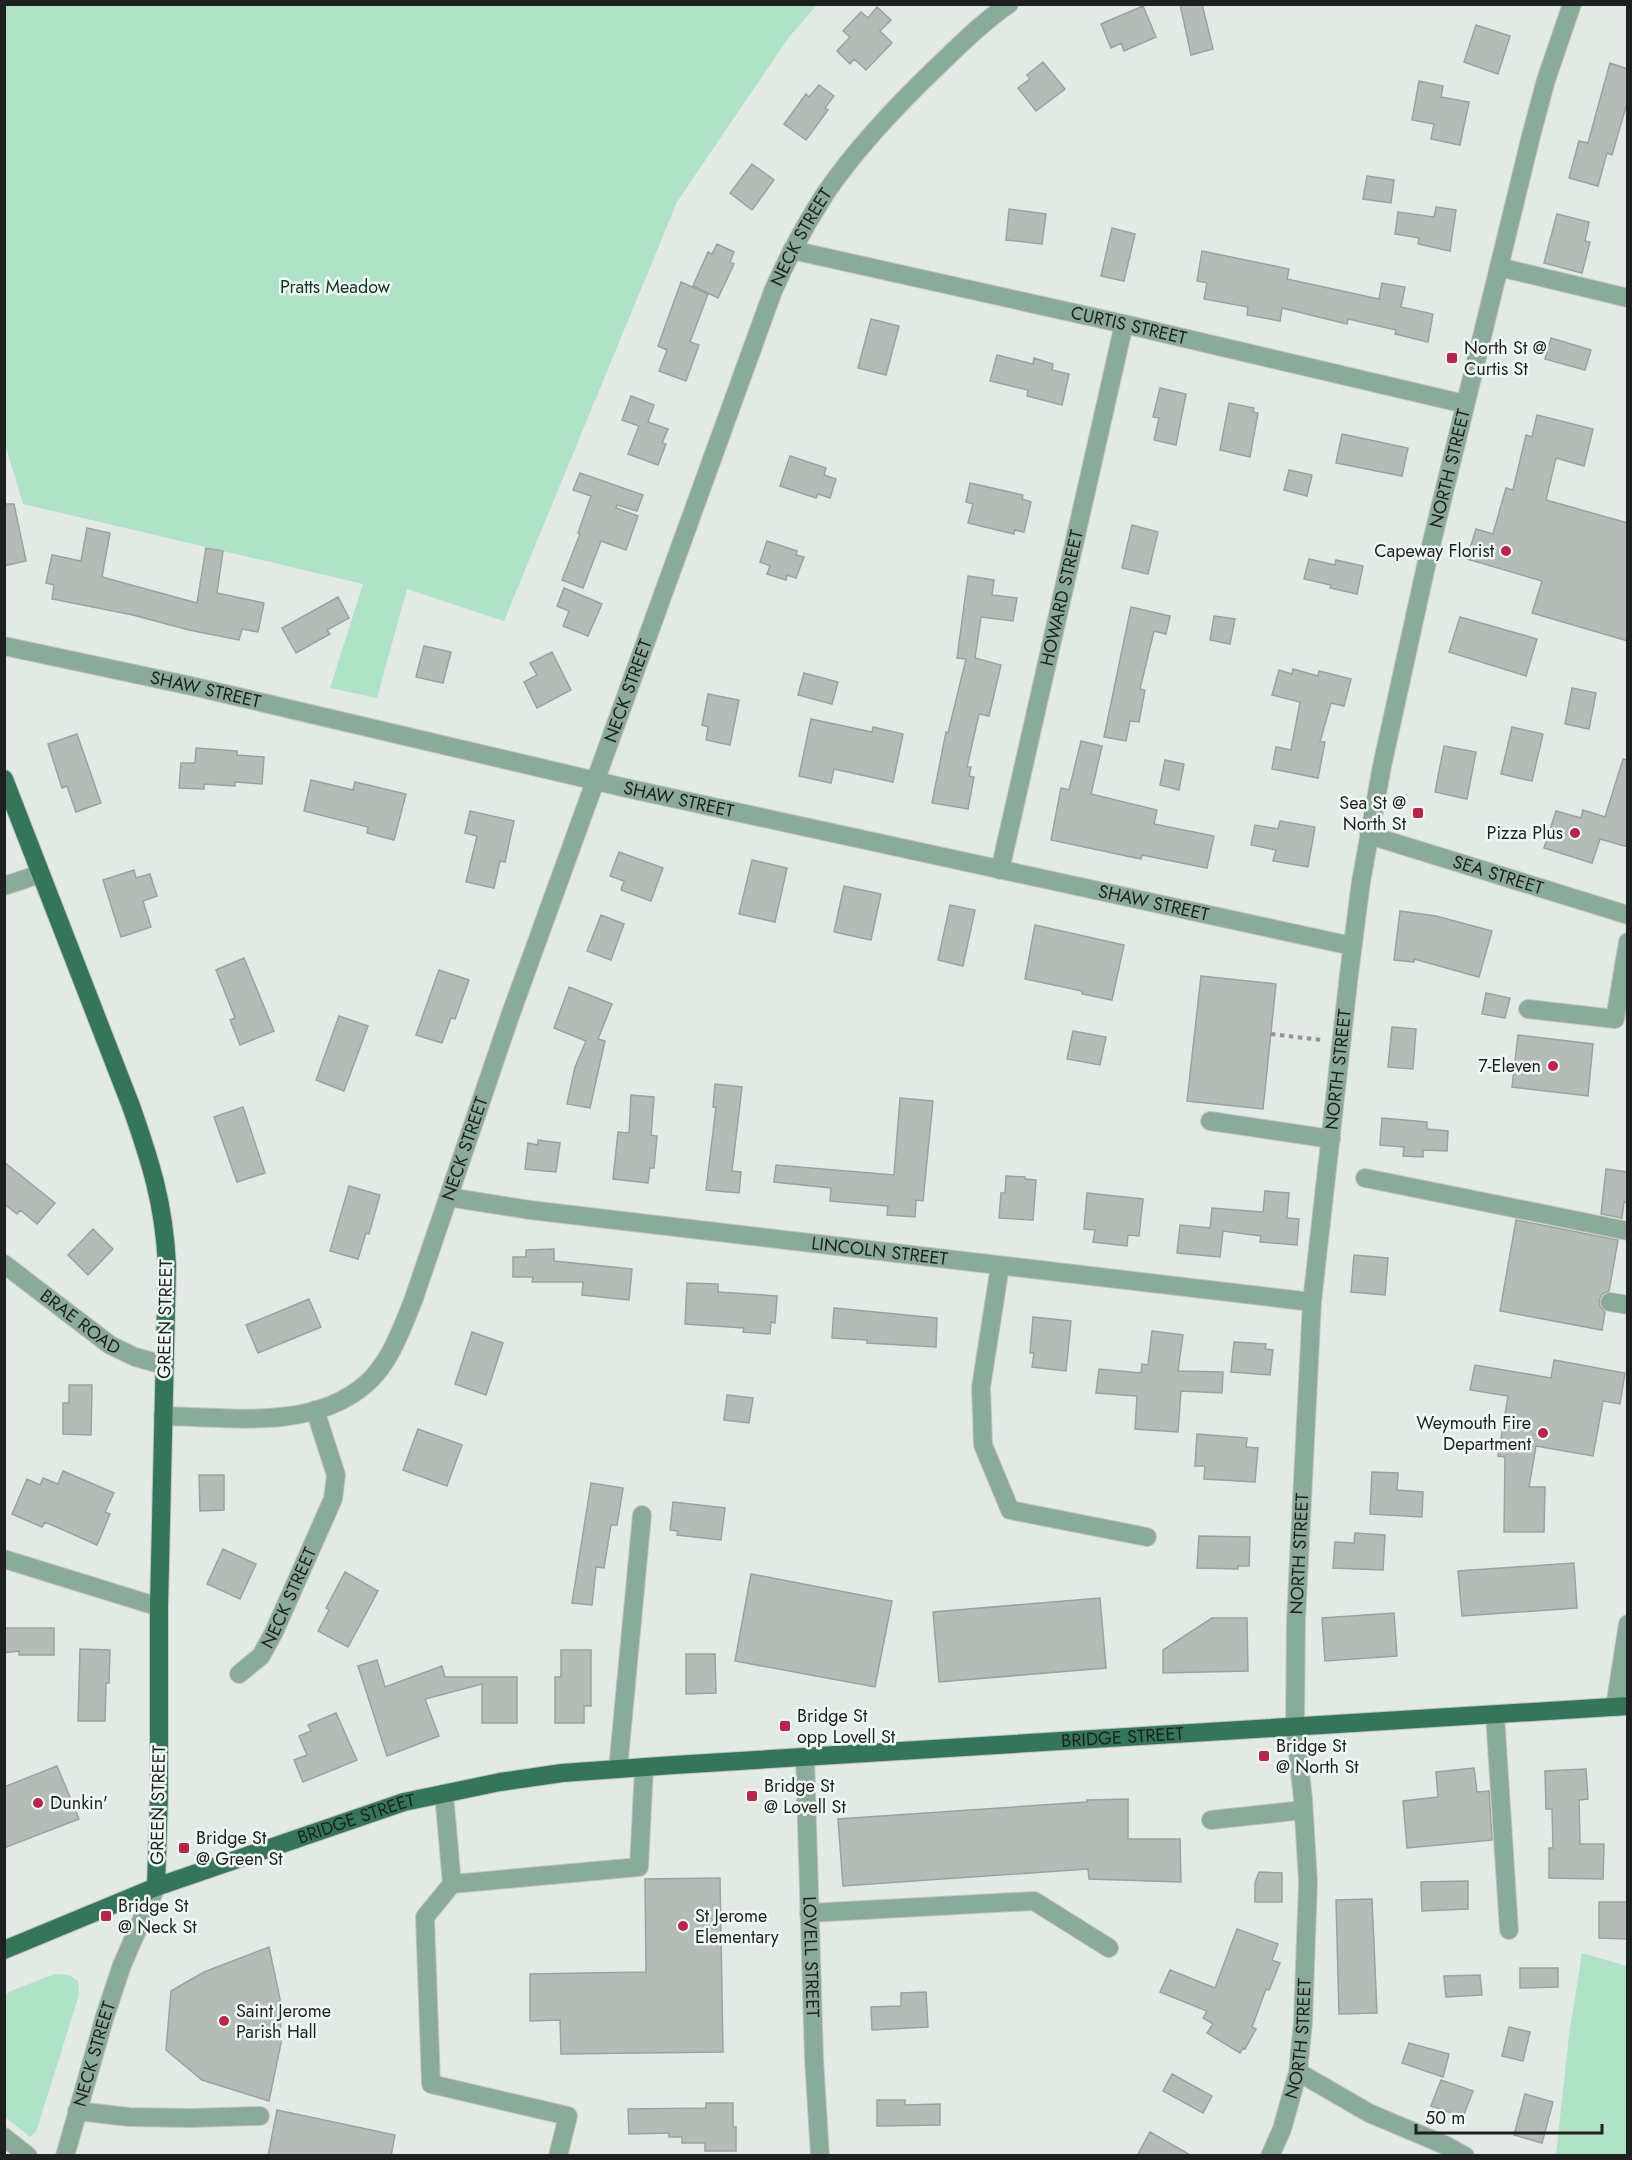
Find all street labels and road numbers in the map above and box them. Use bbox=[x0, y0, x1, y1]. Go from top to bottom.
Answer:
street label: NECK STREET bbox=[764, 182, 839, 290]
street label: CURTIS STREET bbox=[1068, 299, 1190, 351]
street label: NORTH STREET bbox=[1423, 406, 1477, 531]
street label: HOWARD STREET bbox=[1034, 527, 1090, 668]
street label: NECK STREET bbox=[597, 635, 659, 746]
street label: SHAW STREET bbox=[148, 665, 264, 715]
street label: SHAW STREET bbox=[621, 775, 737, 824]
street label: SEA STREET bbox=[1449, 849, 1547, 901]
street label: SHAW STREET bbox=[1096, 878, 1212, 928]
street label: NORTH STREET bbox=[1318, 1007, 1358, 1131]
street label: NECK STREET bbox=[435, 1093, 495, 1204]
street label: LINCOLN STREET bbox=[810, 1230, 950, 1272]
street label: GREEN STREET bbox=[151, 1258, 179, 1379]
street label: BRAE ROAD bbox=[35, 1283, 125, 1361]
street label: NORTH STREET bbox=[1283, 1492, 1315, 1615]
street label: NECK STREET bbox=[255, 1543, 323, 1653]
street label: BRIDGE STREET bbox=[1060, 1720, 1185, 1754]
street label: GREEN STREET bbox=[144, 1744, 172, 1865]
street label: BRIDGE STREET bbox=[294, 1787, 418, 1851]
street label: LOVELL STREET bbox=[796, 1896, 826, 2018]
street label: NORTH STREET bbox=[1278, 1977, 1318, 2102]
street label: NECK STREET bbox=[67, 1997, 122, 2110]

